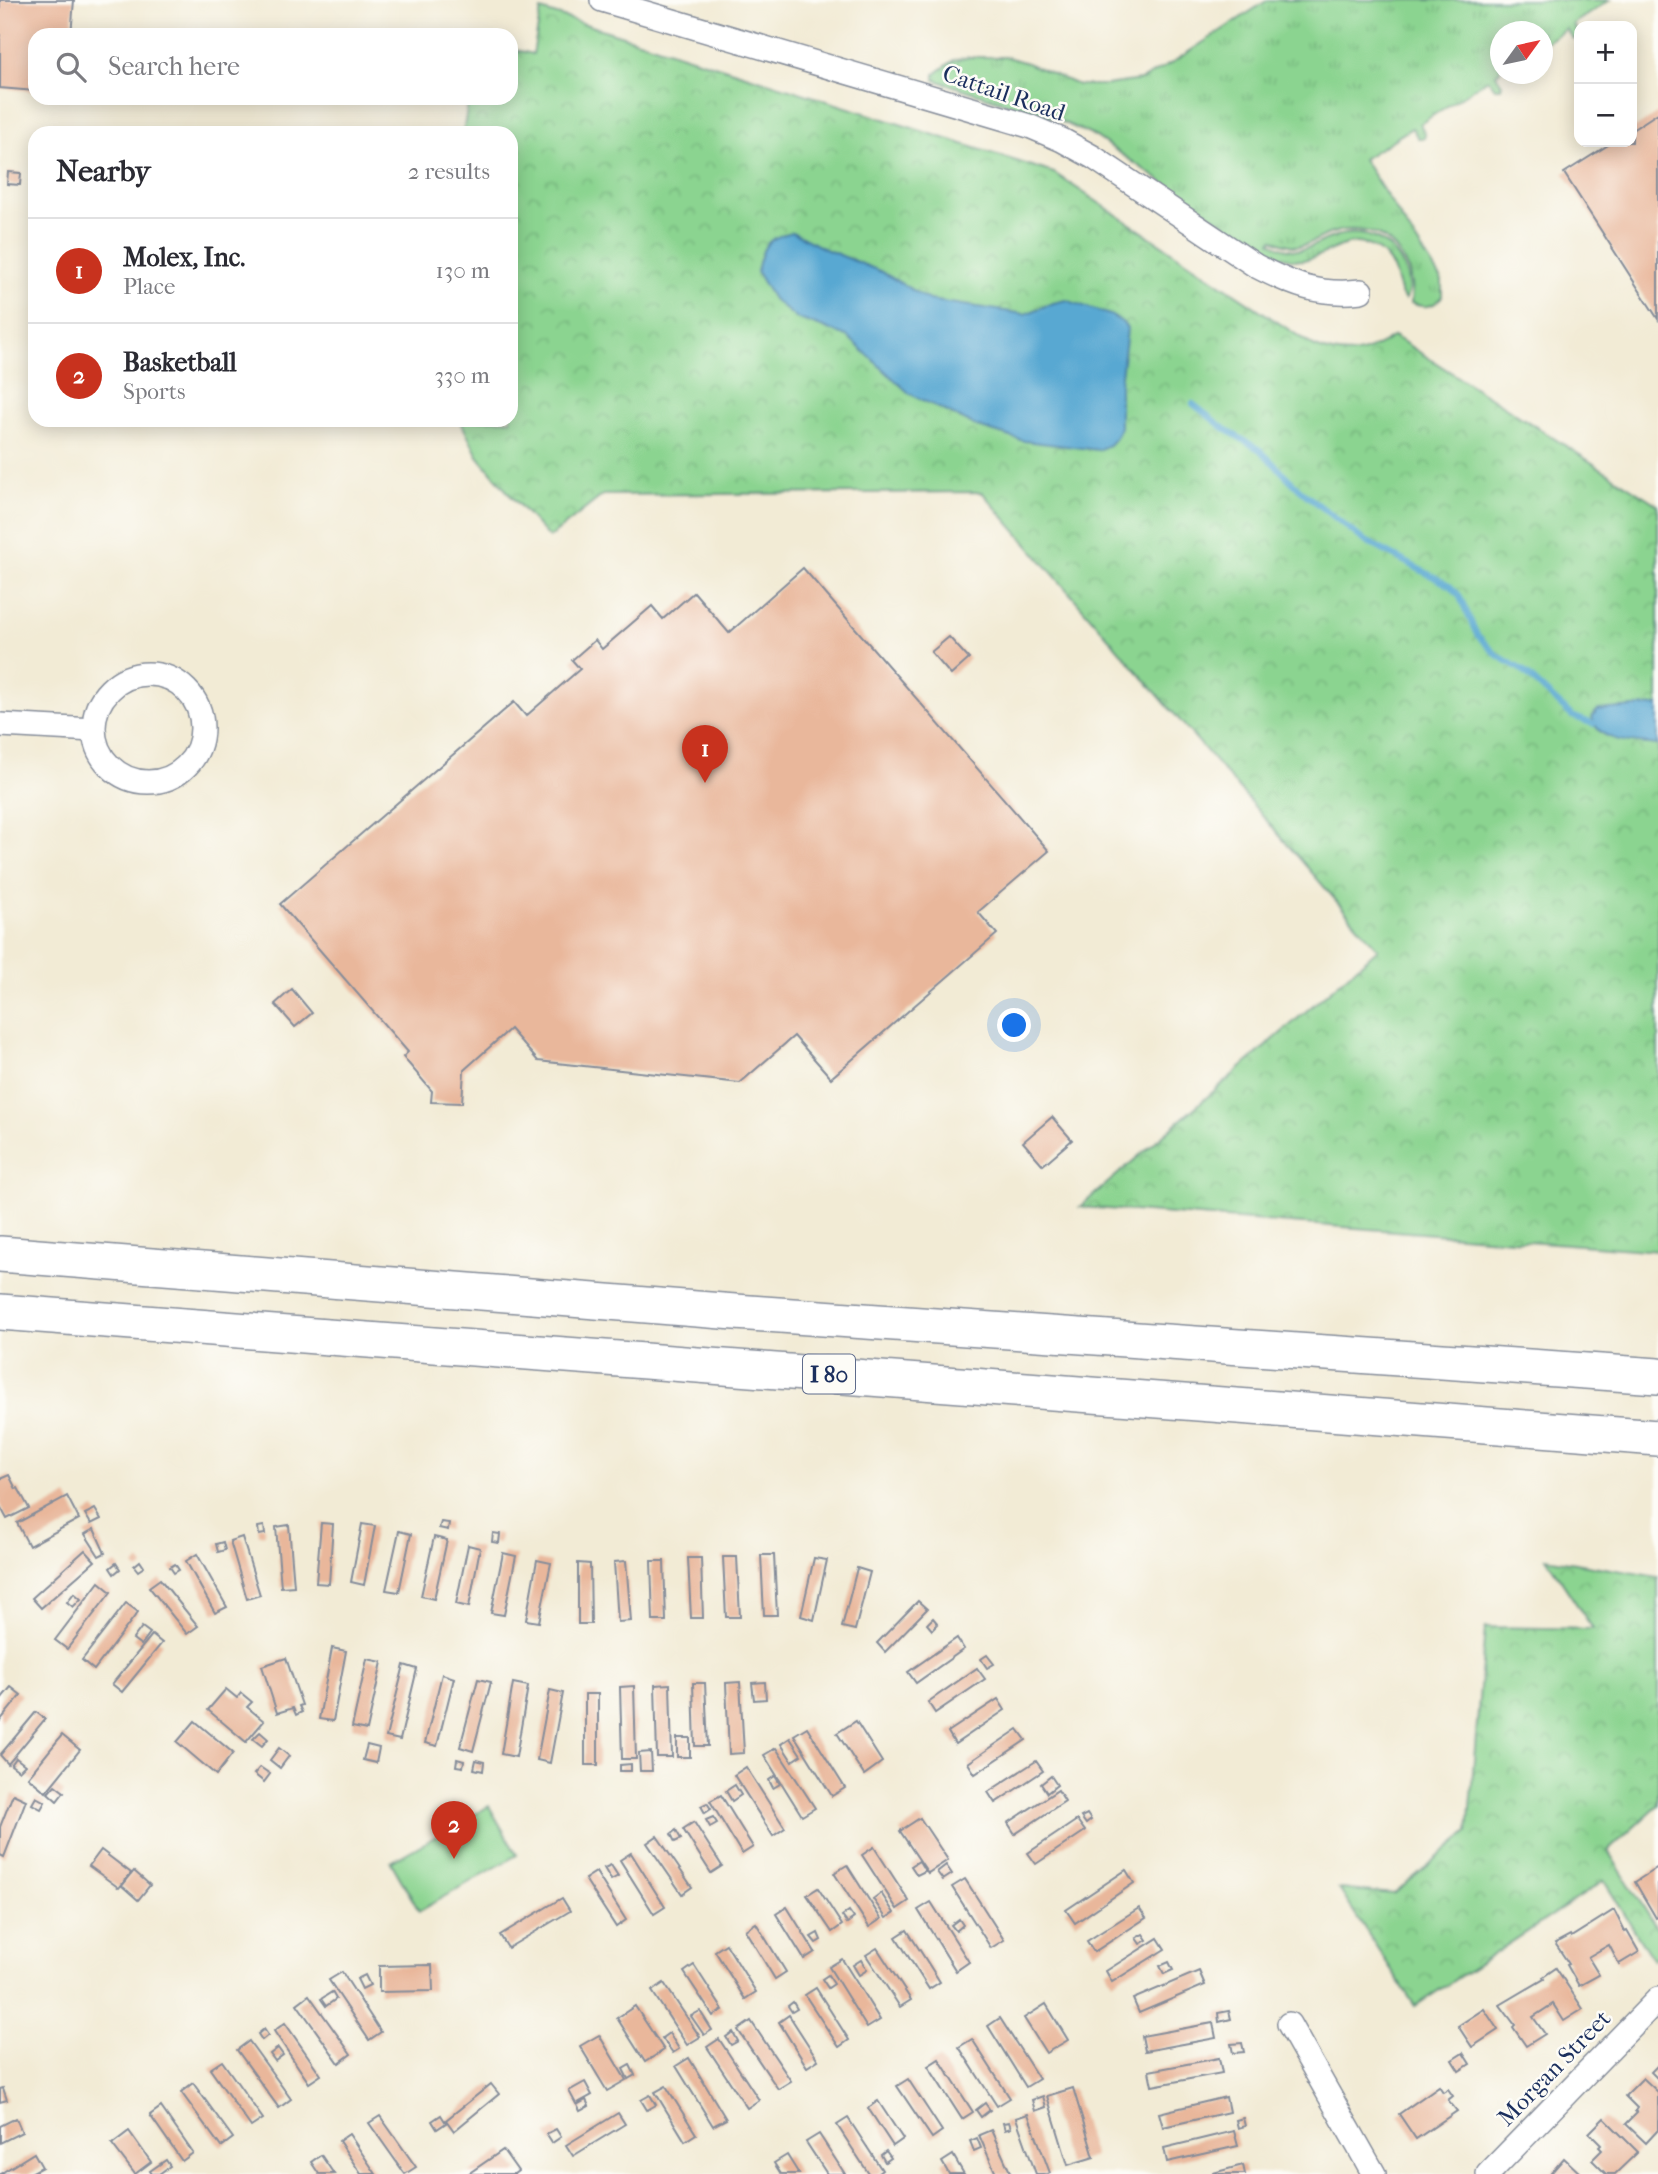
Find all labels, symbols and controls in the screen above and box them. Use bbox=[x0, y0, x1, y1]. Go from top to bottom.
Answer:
north arrow bbox=[1490, 21, 1553, 84]
map controls bbox=[1574, 21, 1637, 147]
button: + bbox=[1574, 21, 1637, 84]
search box bbox=[28, 28, 518, 105]
icon: search bbox=[52, 48, 90, 86]
text: Search here bbox=[108, 51, 240, 82]
street label: Cattail Road bbox=[939, 59, 1070, 127]
button: − bbox=[1574, 84, 1637, 147]
text: Nearby bbox=[56, 154, 151, 189]
text: 2 results bbox=[408, 158, 490, 185]
text: Molex, Inc. bbox=[123, 242, 245, 273]
text: 1 bbox=[75, 257, 83, 284]
text: 130 m bbox=[436, 257, 490, 284]
text: Place bbox=[123, 273, 175, 300]
text: Basketball bbox=[123, 347, 237, 378]
text: 2 bbox=[73, 362, 85, 389]
text: 330 m bbox=[434, 362, 490, 389]
text: Sports bbox=[123, 378, 185, 405]
pin: 1 bbox=[682, 725, 728, 783]
your location bbox=[997, 1008, 1031, 1042]
road number: I 80 bbox=[803, 1354, 855, 1394]
pin: 2 bbox=[431, 1801, 477, 1859]
street label: Morgan Street bbox=[1492, 2004, 1617, 2132]

